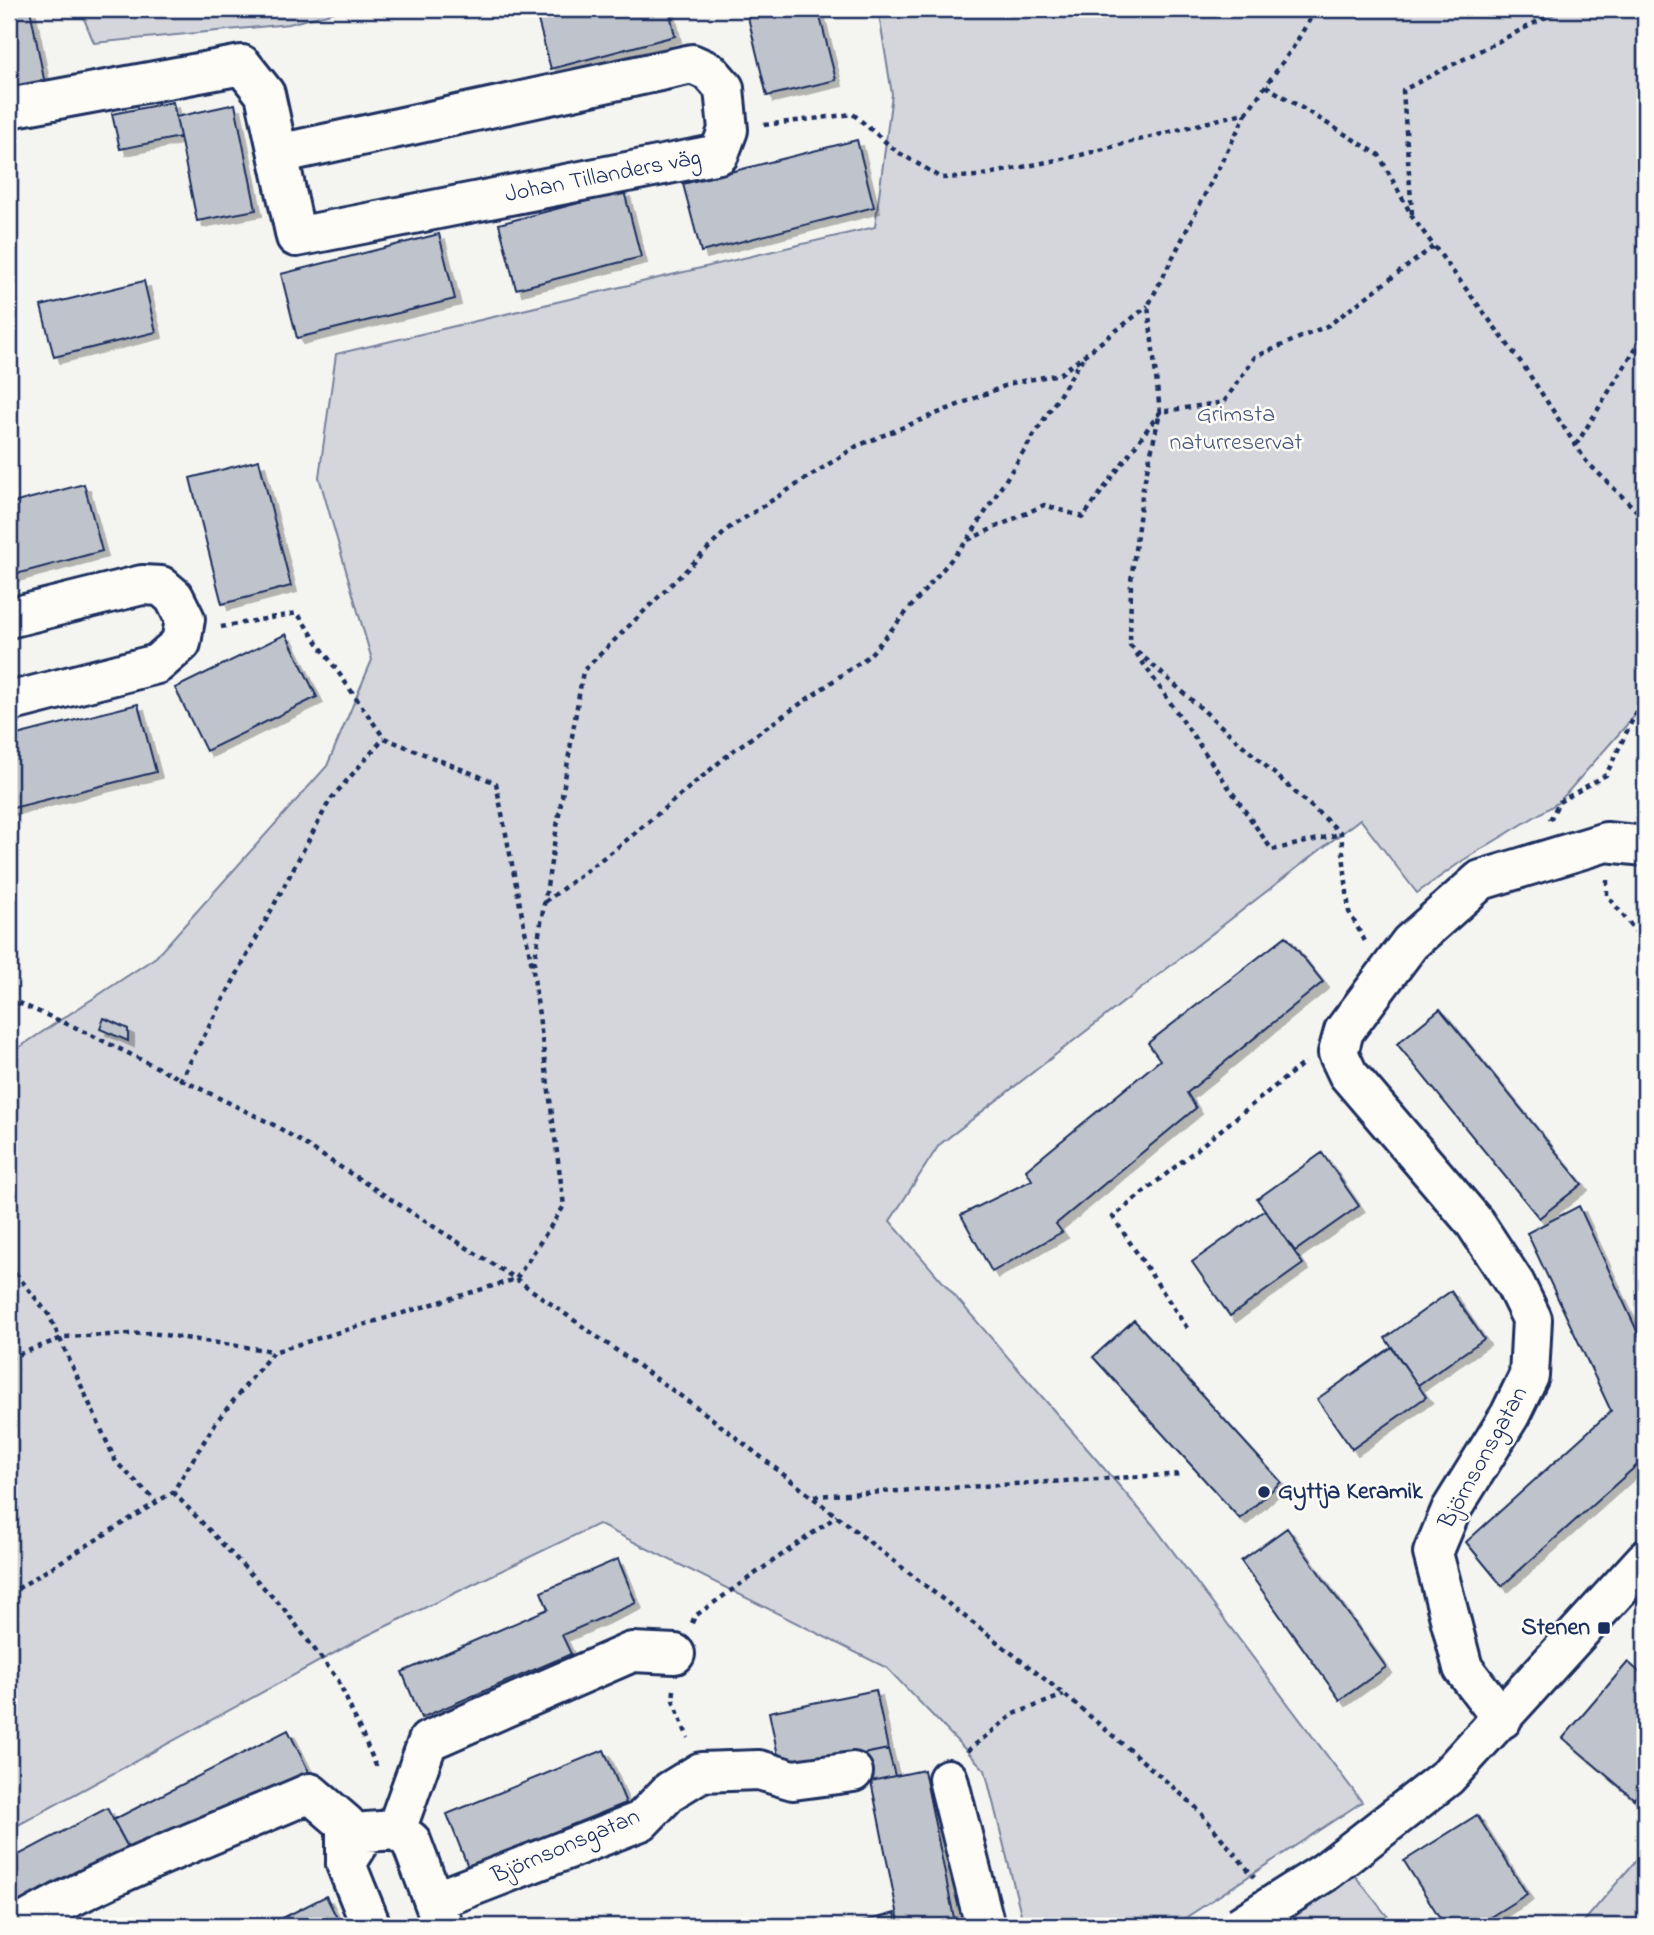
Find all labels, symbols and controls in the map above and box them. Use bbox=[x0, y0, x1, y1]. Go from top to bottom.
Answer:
street label: Johan Tillanders väg bbox=[502, 141, 704, 213]
park label: Grimsta naturreservat bbox=[1170, 398, 1302, 461]
street label: Björnsonsgatan bbox=[1430, 1380, 1538, 1536]
place label: Gyttja Keramik bbox=[1278, 1475, 1423, 1511]
marker: Gyttja Keramik bbox=[1256, 1484, 1272, 1500]
place label: Stenen bbox=[1521, 1611, 1590, 1646]
marker: Stenen bbox=[1596, 1620, 1612, 1636]
street label: Björnsonsgatan bbox=[485, 1800, 646, 1894]

